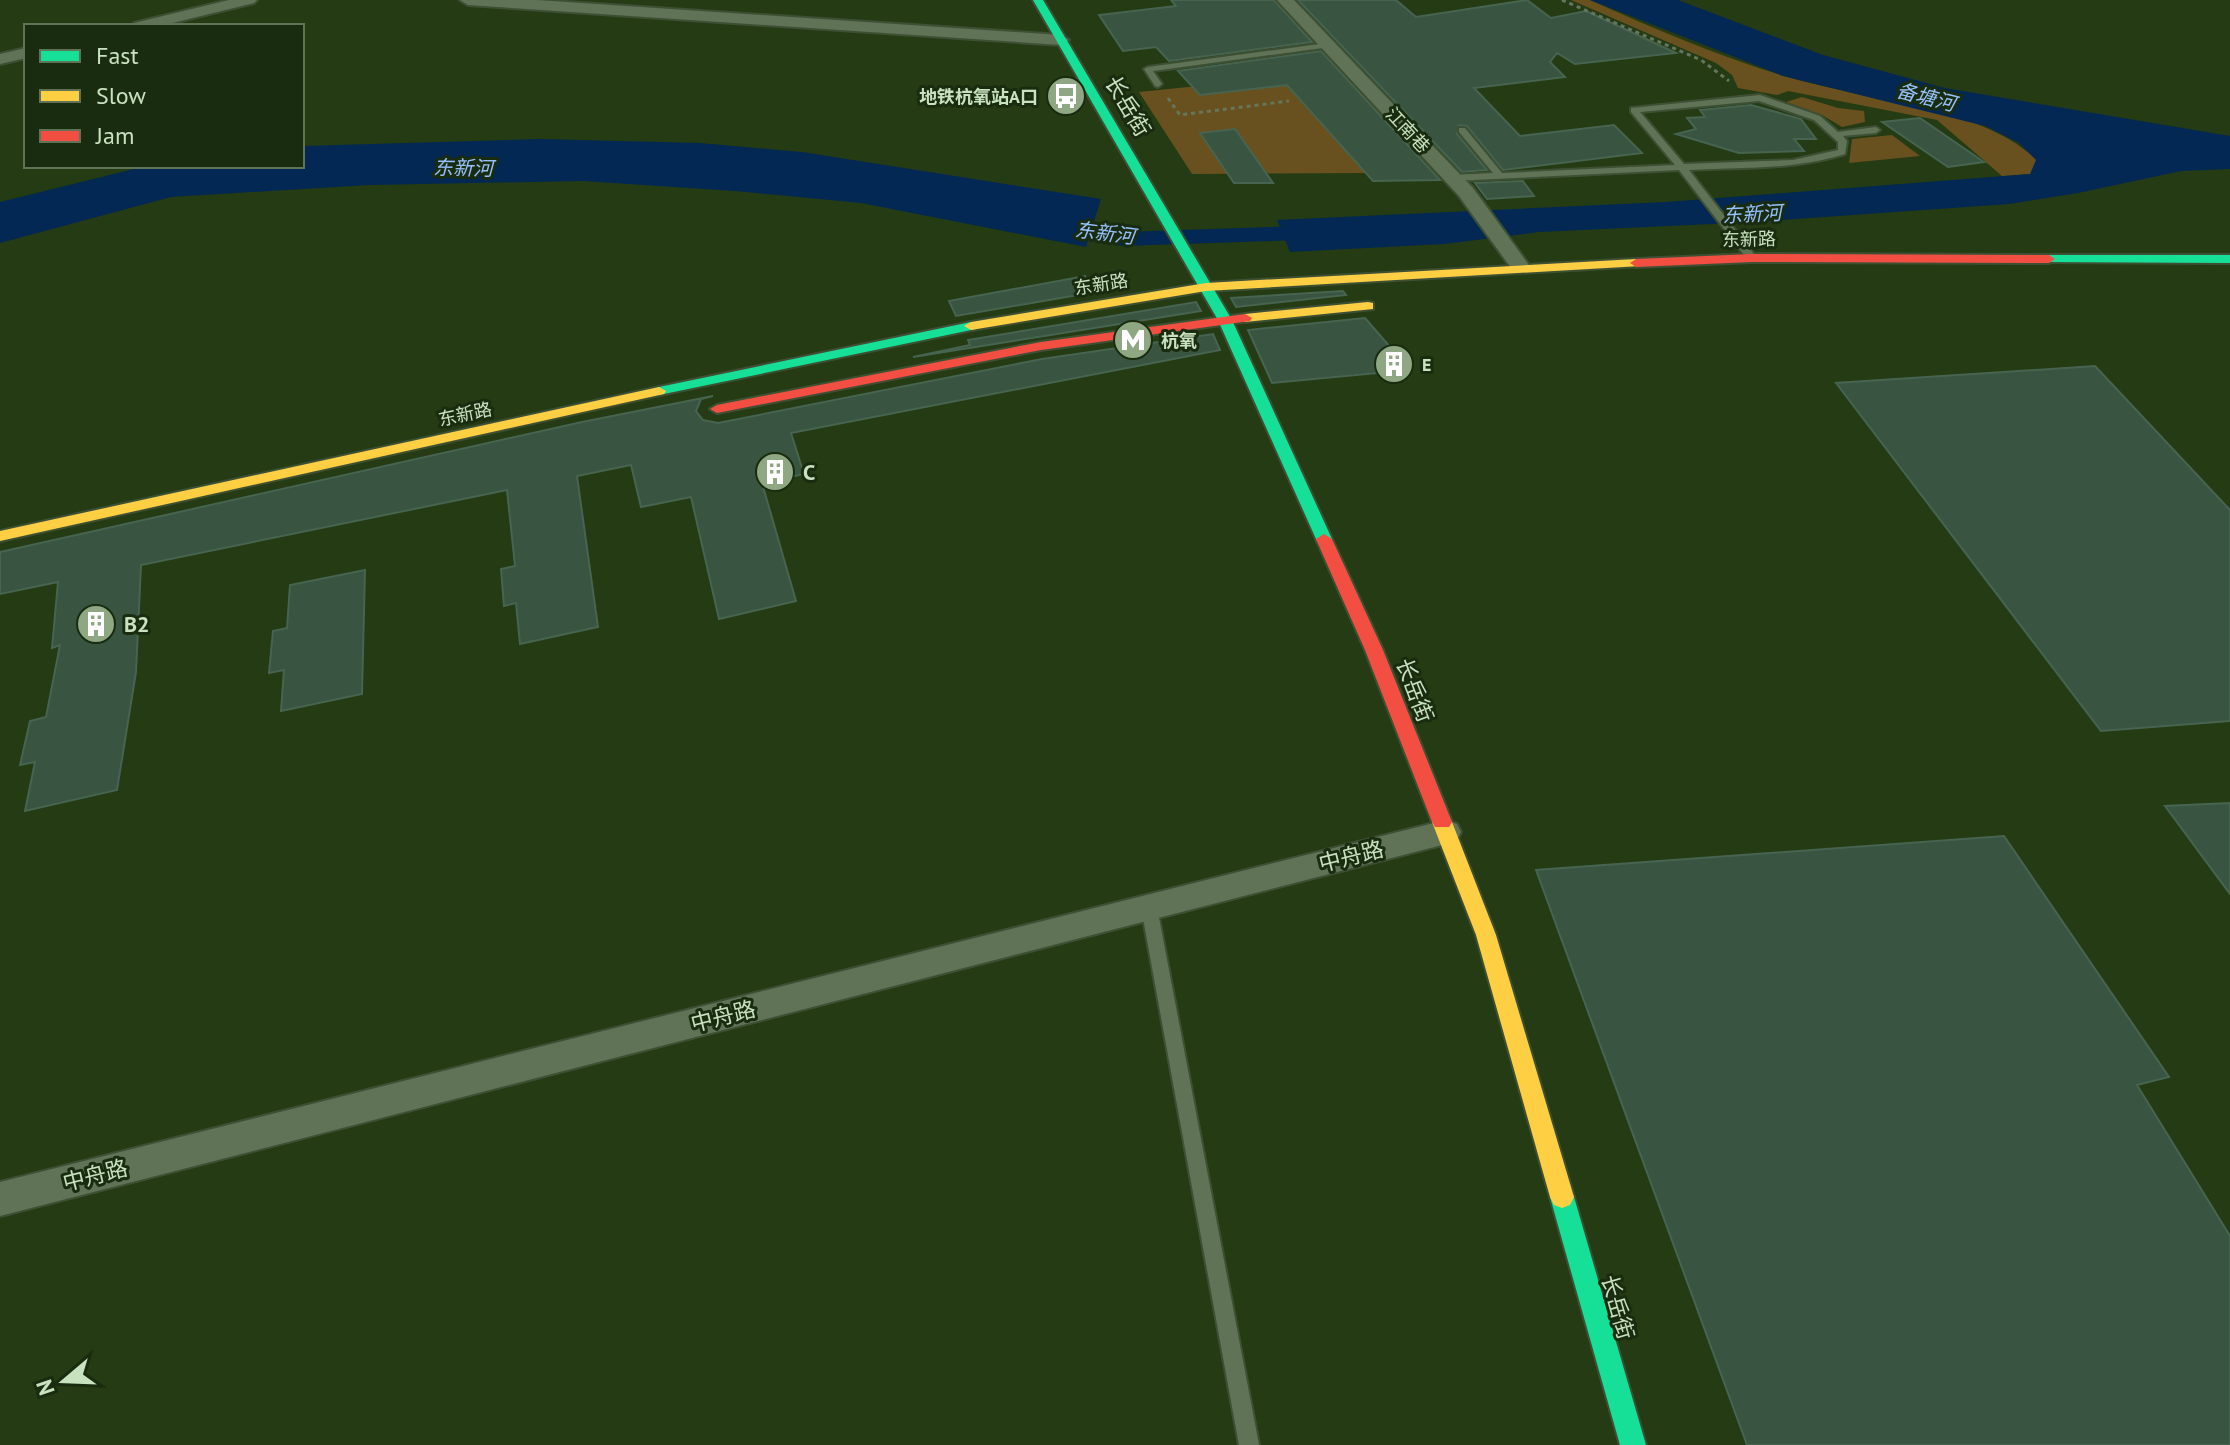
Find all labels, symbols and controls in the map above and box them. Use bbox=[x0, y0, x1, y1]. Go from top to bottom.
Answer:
legend bbox=[24, 24, 304, 168]
text: Fast bbox=[96, 40, 139, 71]
street label: 长岳街 bbox=[1099, 70, 1157, 142]
bus stop icon: 地铁杭氧站A口 bbox=[1045, 75, 1087, 117]
water label: 备塘河 bbox=[1894, 77, 1962, 118]
text: Slow bbox=[96, 80, 146, 111]
place label: 地铁杭氧站A口 bbox=[919, 85, 1038, 108]
street label: 江南巷 bbox=[1381, 102, 1435, 158]
text: Jam bbox=[95, 120, 134, 151]
water label: 东新河 bbox=[433, 154, 497, 182]
water label: 东新河 bbox=[1721, 199, 1787, 229]
water label: 东新河 bbox=[1074, 216, 1140, 250]
street label: 东新路 bbox=[1722, 227, 1776, 251]
street label: 东新路 bbox=[1073, 268, 1129, 300]
metro station icon: 杭氧 bbox=[1112, 319, 1154, 361]
place label: 杭氧 bbox=[1161, 329, 1197, 352]
building icon: E bbox=[1373, 343, 1415, 385]
place label: E bbox=[1422, 353, 1431, 376]
street label: 东新路 bbox=[436, 397, 494, 431]
building icon: C bbox=[754, 451, 796, 493]
place label: C bbox=[803, 458, 815, 486]
building icon: B2 bbox=[75, 603, 117, 645]
place label: B2 bbox=[124, 610, 149, 638]
street label: 长岳街 bbox=[1390, 654, 1440, 726]
street label: 中舟路 bbox=[1316, 834, 1386, 878]
street label: 中舟路 bbox=[688, 994, 758, 1038]
street label: 中舟路 bbox=[60, 1153, 130, 1197]
street label: 长岳街 bbox=[1595, 1271, 1641, 1343]
north arrow bbox=[24, 1341, 104, 1421]
text: N bbox=[29, 1376, 61, 1399]

